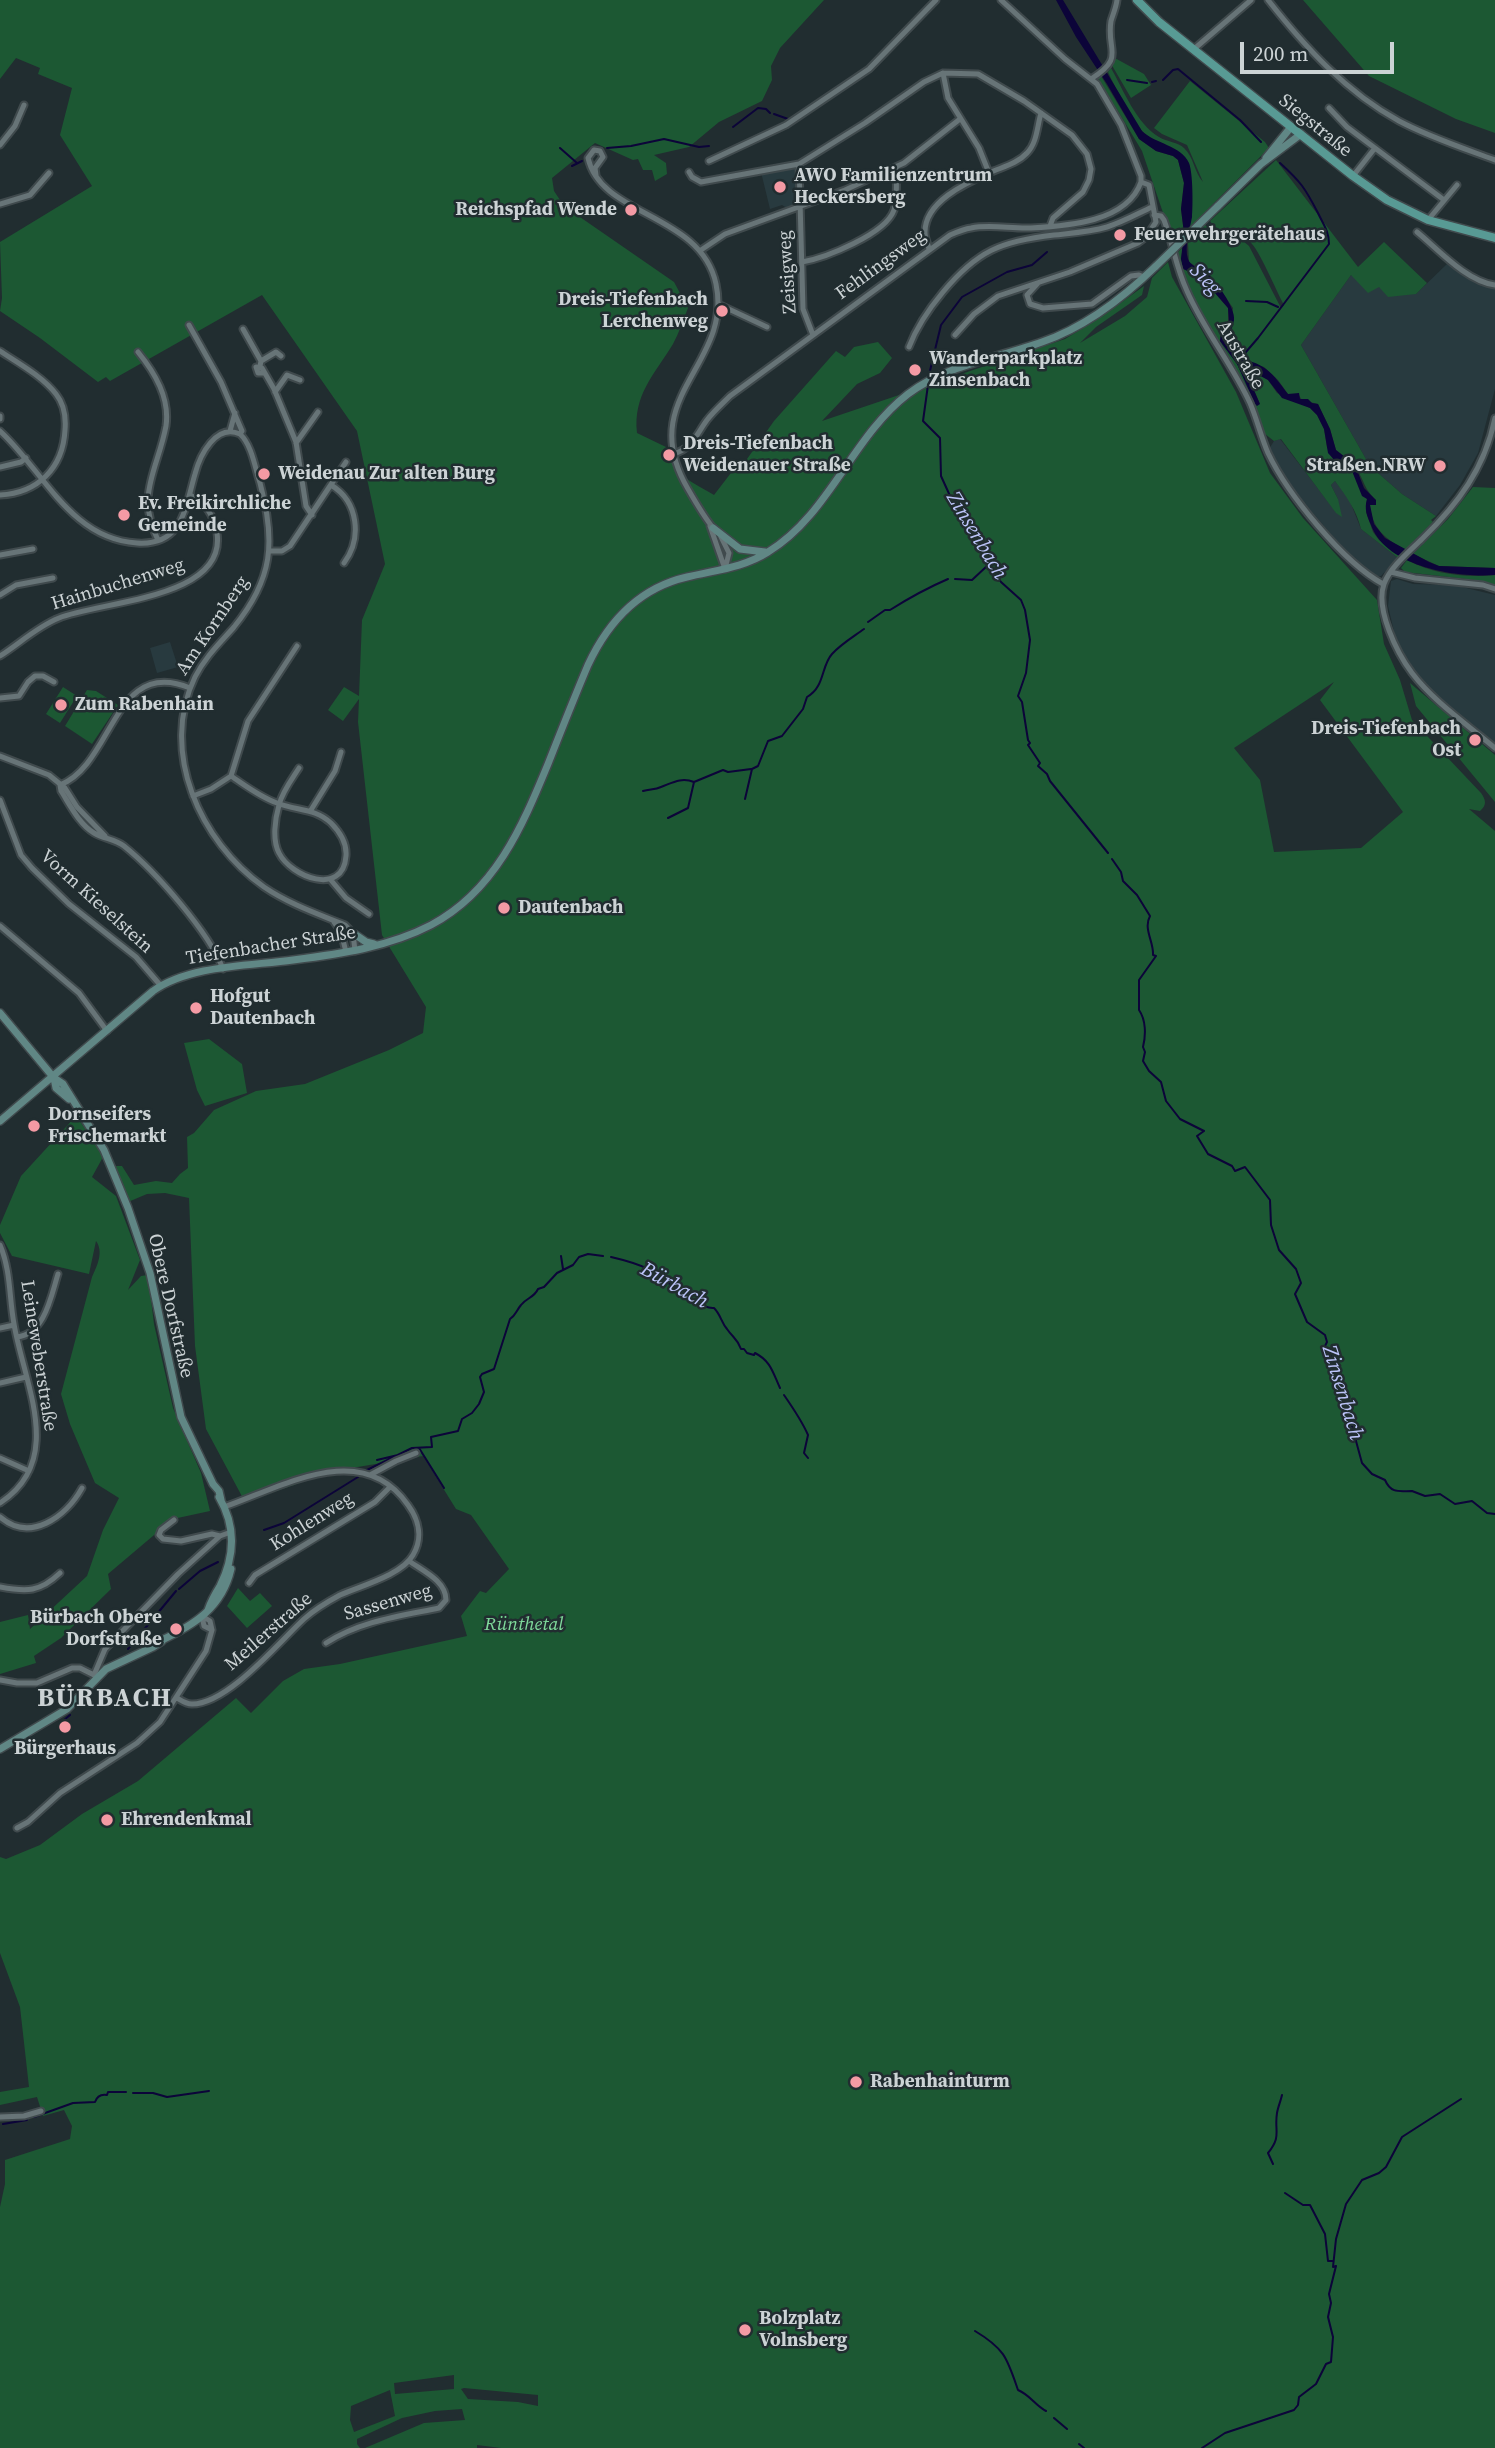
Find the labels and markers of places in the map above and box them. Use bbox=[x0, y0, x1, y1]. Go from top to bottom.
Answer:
place label: AWO Familienzentrum Heckersberg bbox=[794, 165, 992, 209]
marker: AWO Familienzentrum Heckersberg bbox=[772, 179, 788, 195]
place label: Reichspfad Wende bbox=[455, 199, 617, 221]
marker: Reichspfad Wende bbox=[623, 202, 639, 218]
place label: Feuerwehrgerätehaus bbox=[1134, 224, 1325, 246]
marker: Feuerwehrgerätehaus bbox=[1112, 227, 1128, 243]
place label: Dreis-Tiefenbach Lerchenweg bbox=[558, 289, 708, 333]
marker: Dreis-Tiefenbach Lerchenweg bbox=[714, 303, 730, 319]
place label: Wanderparkplatz Zinsenbach bbox=[929, 348, 1082, 392]
marker: Wanderparkplatz Zinsenbach bbox=[907, 362, 923, 378]
place label: Dreis-Tiefenbach Weidenauer Straße bbox=[683, 433, 851, 477]
marker: Dreis-Tiefenbach Weidenauer Straße bbox=[661, 447, 677, 463]
place label: Straßen.NRW bbox=[1307, 455, 1426, 477]
marker: Straßen.NRW bbox=[1432, 458, 1448, 474]
place label: Weidenau Zur alten Burg bbox=[278, 463, 495, 485]
marker: Weidenau Zur alten Burg bbox=[256, 466, 272, 482]
place label: Ev. Freikirchliche Gemeinde bbox=[138, 493, 291, 537]
marker: Ev. Freikirchliche Gemeinde bbox=[116, 507, 132, 523]
place label: Zum Rabenhain bbox=[75, 694, 214, 716]
marker: Zum Rabenhain bbox=[53, 697, 69, 713]
place label: Dreis-Tiefenbach Ost bbox=[1311, 718, 1461, 762]
marker: Dreis-Tiefenbach Ost bbox=[1467, 732, 1483, 748]
place label: Dautenbach bbox=[518, 897, 623, 919]
marker: Dautenbach bbox=[496, 900, 512, 916]
place label: Hofgut Dautenbach bbox=[210, 986, 315, 1030]
marker: Hofgut Dautenbach bbox=[188, 1000, 204, 1016]
place label: Dornseifers Frischemarkt bbox=[48, 1104, 166, 1148]
marker: Dornseifers Frischemarkt bbox=[26, 1118, 42, 1134]
place label: Bürbach Obere Dorfstraße bbox=[30, 1607, 162, 1651]
marker: Bürbach Obere Dorfstraße bbox=[168, 1621, 184, 1637]
marker: Bürgerhaus bbox=[57, 1719, 73, 1735]
place label: Bürgerhaus bbox=[14, 1738, 116, 1760]
place label: Ehrendenkmal bbox=[121, 1809, 252, 1831]
marker: Ehrendenkmal bbox=[99, 1812, 115, 1828]
place label: Rabenhainturm bbox=[870, 2071, 1010, 2093]
marker: Rabenhainturm bbox=[848, 2074, 864, 2090]
place label: Bolzplatz Volnsberg bbox=[759, 2308, 847, 2352]
marker: Bolzplatz Volnsberg bbox=[737, 2322, 753, 2338]

